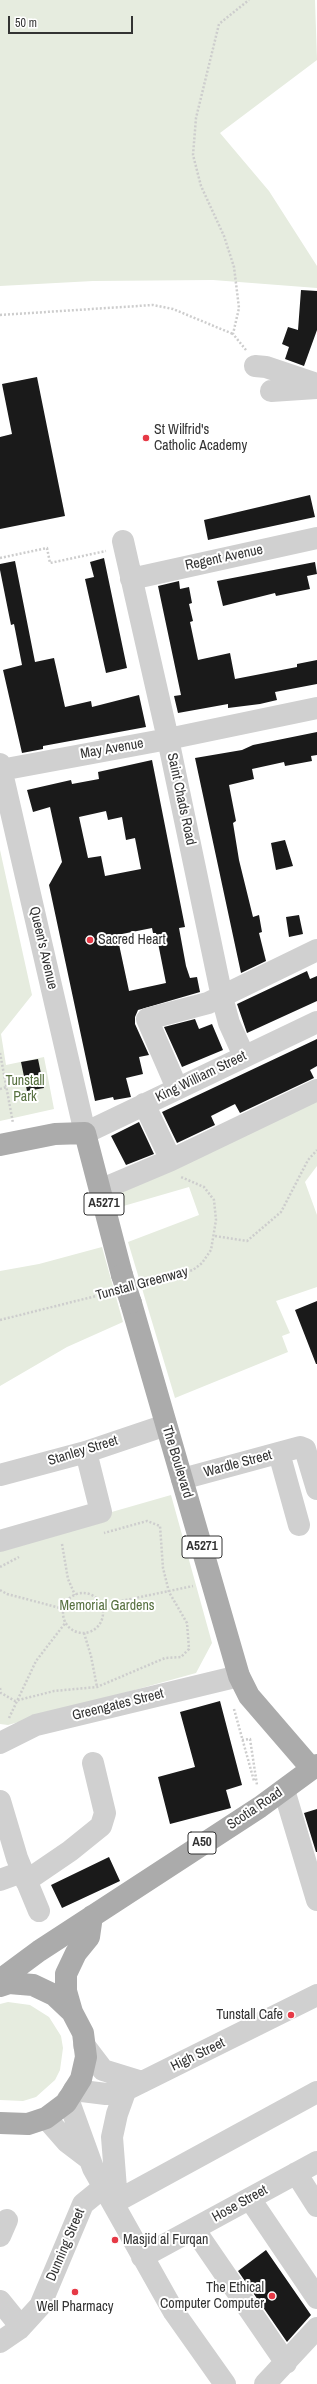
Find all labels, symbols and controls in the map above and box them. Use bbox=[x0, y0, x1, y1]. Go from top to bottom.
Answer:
scale bar bbox=[10, 8, 135, 34]
text: 50 m bbox=[15, 15, 37, 31]
place label: St Wilfrid's Catholic Academy bbox=[154, 422, 247, 454]
marker: St Wilfrid's Catholic Academy bbox=[141, 433, 151, 443]
street label: Regent Avenue bbox=[184, 542, 264, 574]
street label: May Avenue bbox=[79, 735, 145, 763]
street label: Saint Chads Road bbox=[163, 751, 199, 847]
street label: Queen's Avenue bbox=[25, 905, 61, 991]
place label: Sacred Heart bbox=[98, 932, 166, 948]
marker: Sacred Heart bbox=[85, 935, 95, 945]
street label: King William Street bbox=[153, 1048, 249, 1106]
park label: Tunstall Park bbox=[5, 1073, 45, 1106]
road number: A5271 bbox=[84, 1193, 124, 1215]
street label: Tunstall Greenway bbox=[94, 1264, 190, 1304]
street label: The Boulevard bbox=[158, 1424, 196, 1500]
street label: Stanley Street bbox=[46, 1432, 120, 1470]
street label: Wardle Street bbox=[202, 1447, 274, 1481]
road number: A5271 bbox=[182, 1536, 222, 1558]
park label: Memorial Gardens bbox=[59, 1598, 155, 1614]
street label: Greengates Street bbox=[70, 1686, 166, 1724]
street label: Scotia Road bbox=[224, 1784, 286, 1834]
road number: A50 bbox=[188, 1832, 216, 1854]
place label: Tunstall Cafe bbox=[216, 2007, 283, 2023]
marker: Tunstall Cafe bbox=[286, 2010, 296, 2020]
street label: High Street bbox=[168, 2035, 228, 2075]
street label: Hose Street bbox=[209, 2182, 271, 2226]
street label: Dunning Street bbox=[43, 2206, 89, 2284]
place label: Masjid al Furqan bbox=[123, 2232, 208, 2248]
marker: Masjid al Furqan bbox=[110, 2235, 120, 2245]
place label: The Ethical Computer Computer bbox=[160, 2280, 264, 2312]
marker: Well Pharmacy bbox=[70, 2287, 80, 2297]
marker: The Ethical Computer Computer bbox=[267, 2291, 277, 2301]
place label: Well Pharmacy bbox=[37, 2299, 113, 2315]

